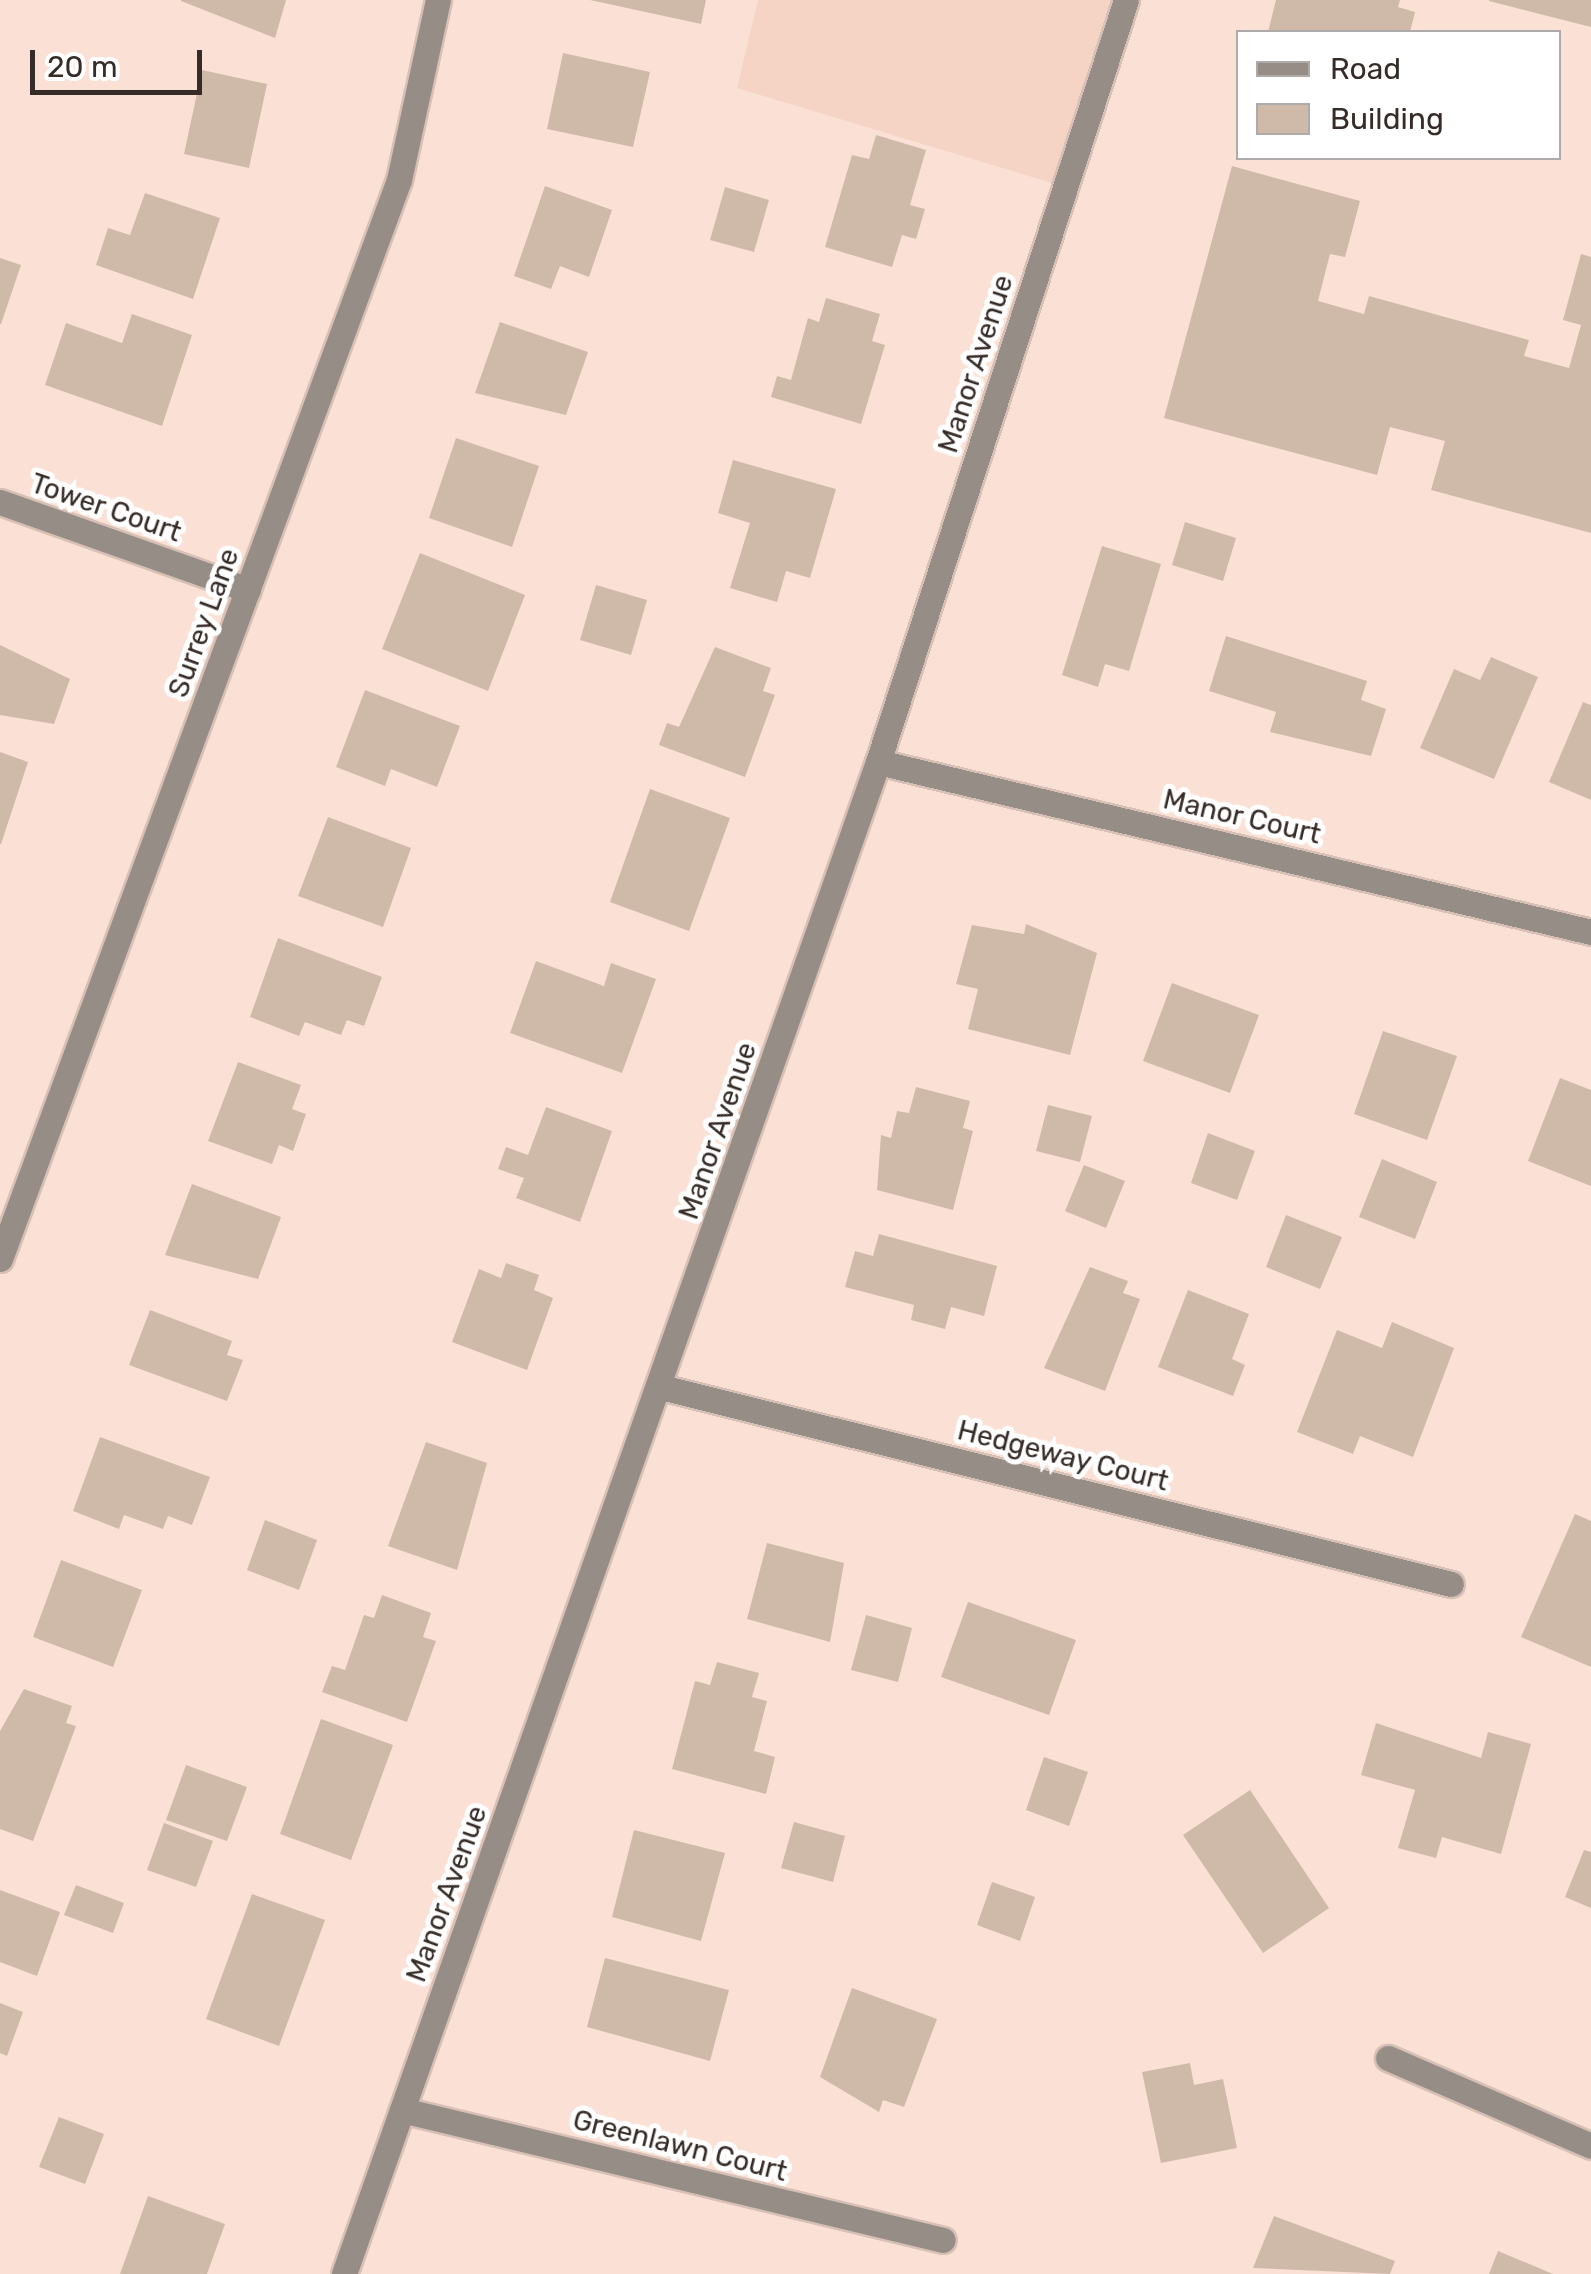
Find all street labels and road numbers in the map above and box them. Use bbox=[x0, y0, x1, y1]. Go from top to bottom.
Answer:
street label: Manor Avenue bbox=[931, 270, 1021, 458]
street label: Tower Court bbox=[26, 466, 186, 550]
street label: Surrey Lane bbox=[161, 544, 247, 702]
street label: Manor Court bbox=[1160, 782, 1324, 852]
street label: Manor Avenue bbox=[672, 1037, 764, 1225]
street label: Hedgeway Court bbox=[954, 1413, 1172, 1499]
street label: Manor Avenue bbox=[399, 1801, 495, 1987]
street label: Greenlawn Court bbox=[569, 2103, 791, 2189]

